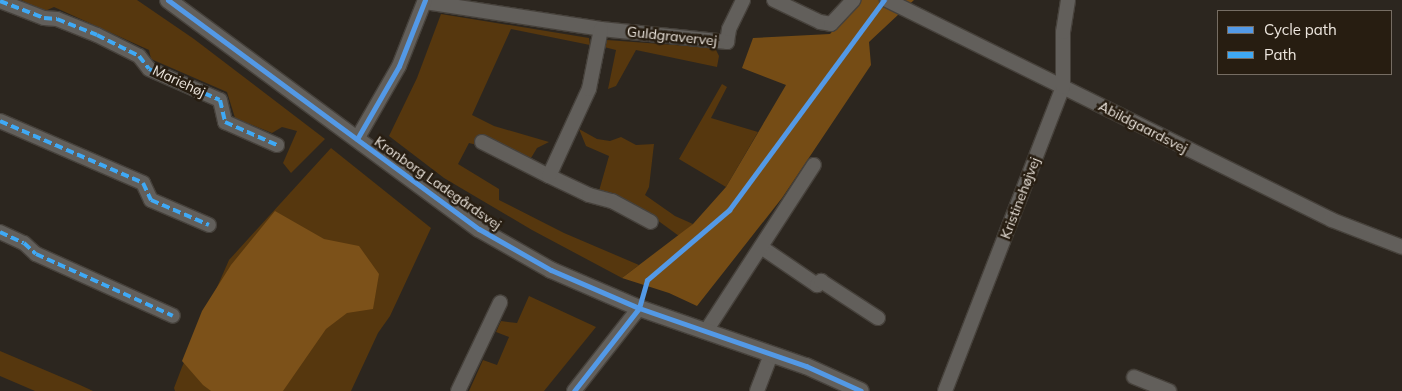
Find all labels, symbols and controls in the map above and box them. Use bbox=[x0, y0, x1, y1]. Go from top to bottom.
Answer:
legend bbox=[1217, 10, 1392, 75]
text: Cycle path bbox=[1264, 20, 1337, 39]
street label: Guldgravervej bbox=[626, 23, 718, 49]
text: Path bbox=[1264, 45, 1296, 64]
street label: Mariehøj bbox=[150, 62, 208, 100]
street label: Abildgaardsvej bbox=[1096, 97, 1190, 157]
street label: Kronborg Ladegårdsvej bbox=[371, 133, 505, 233]
street label: Kristinehøjvej bbox=[997, 155, 1043, 241]

